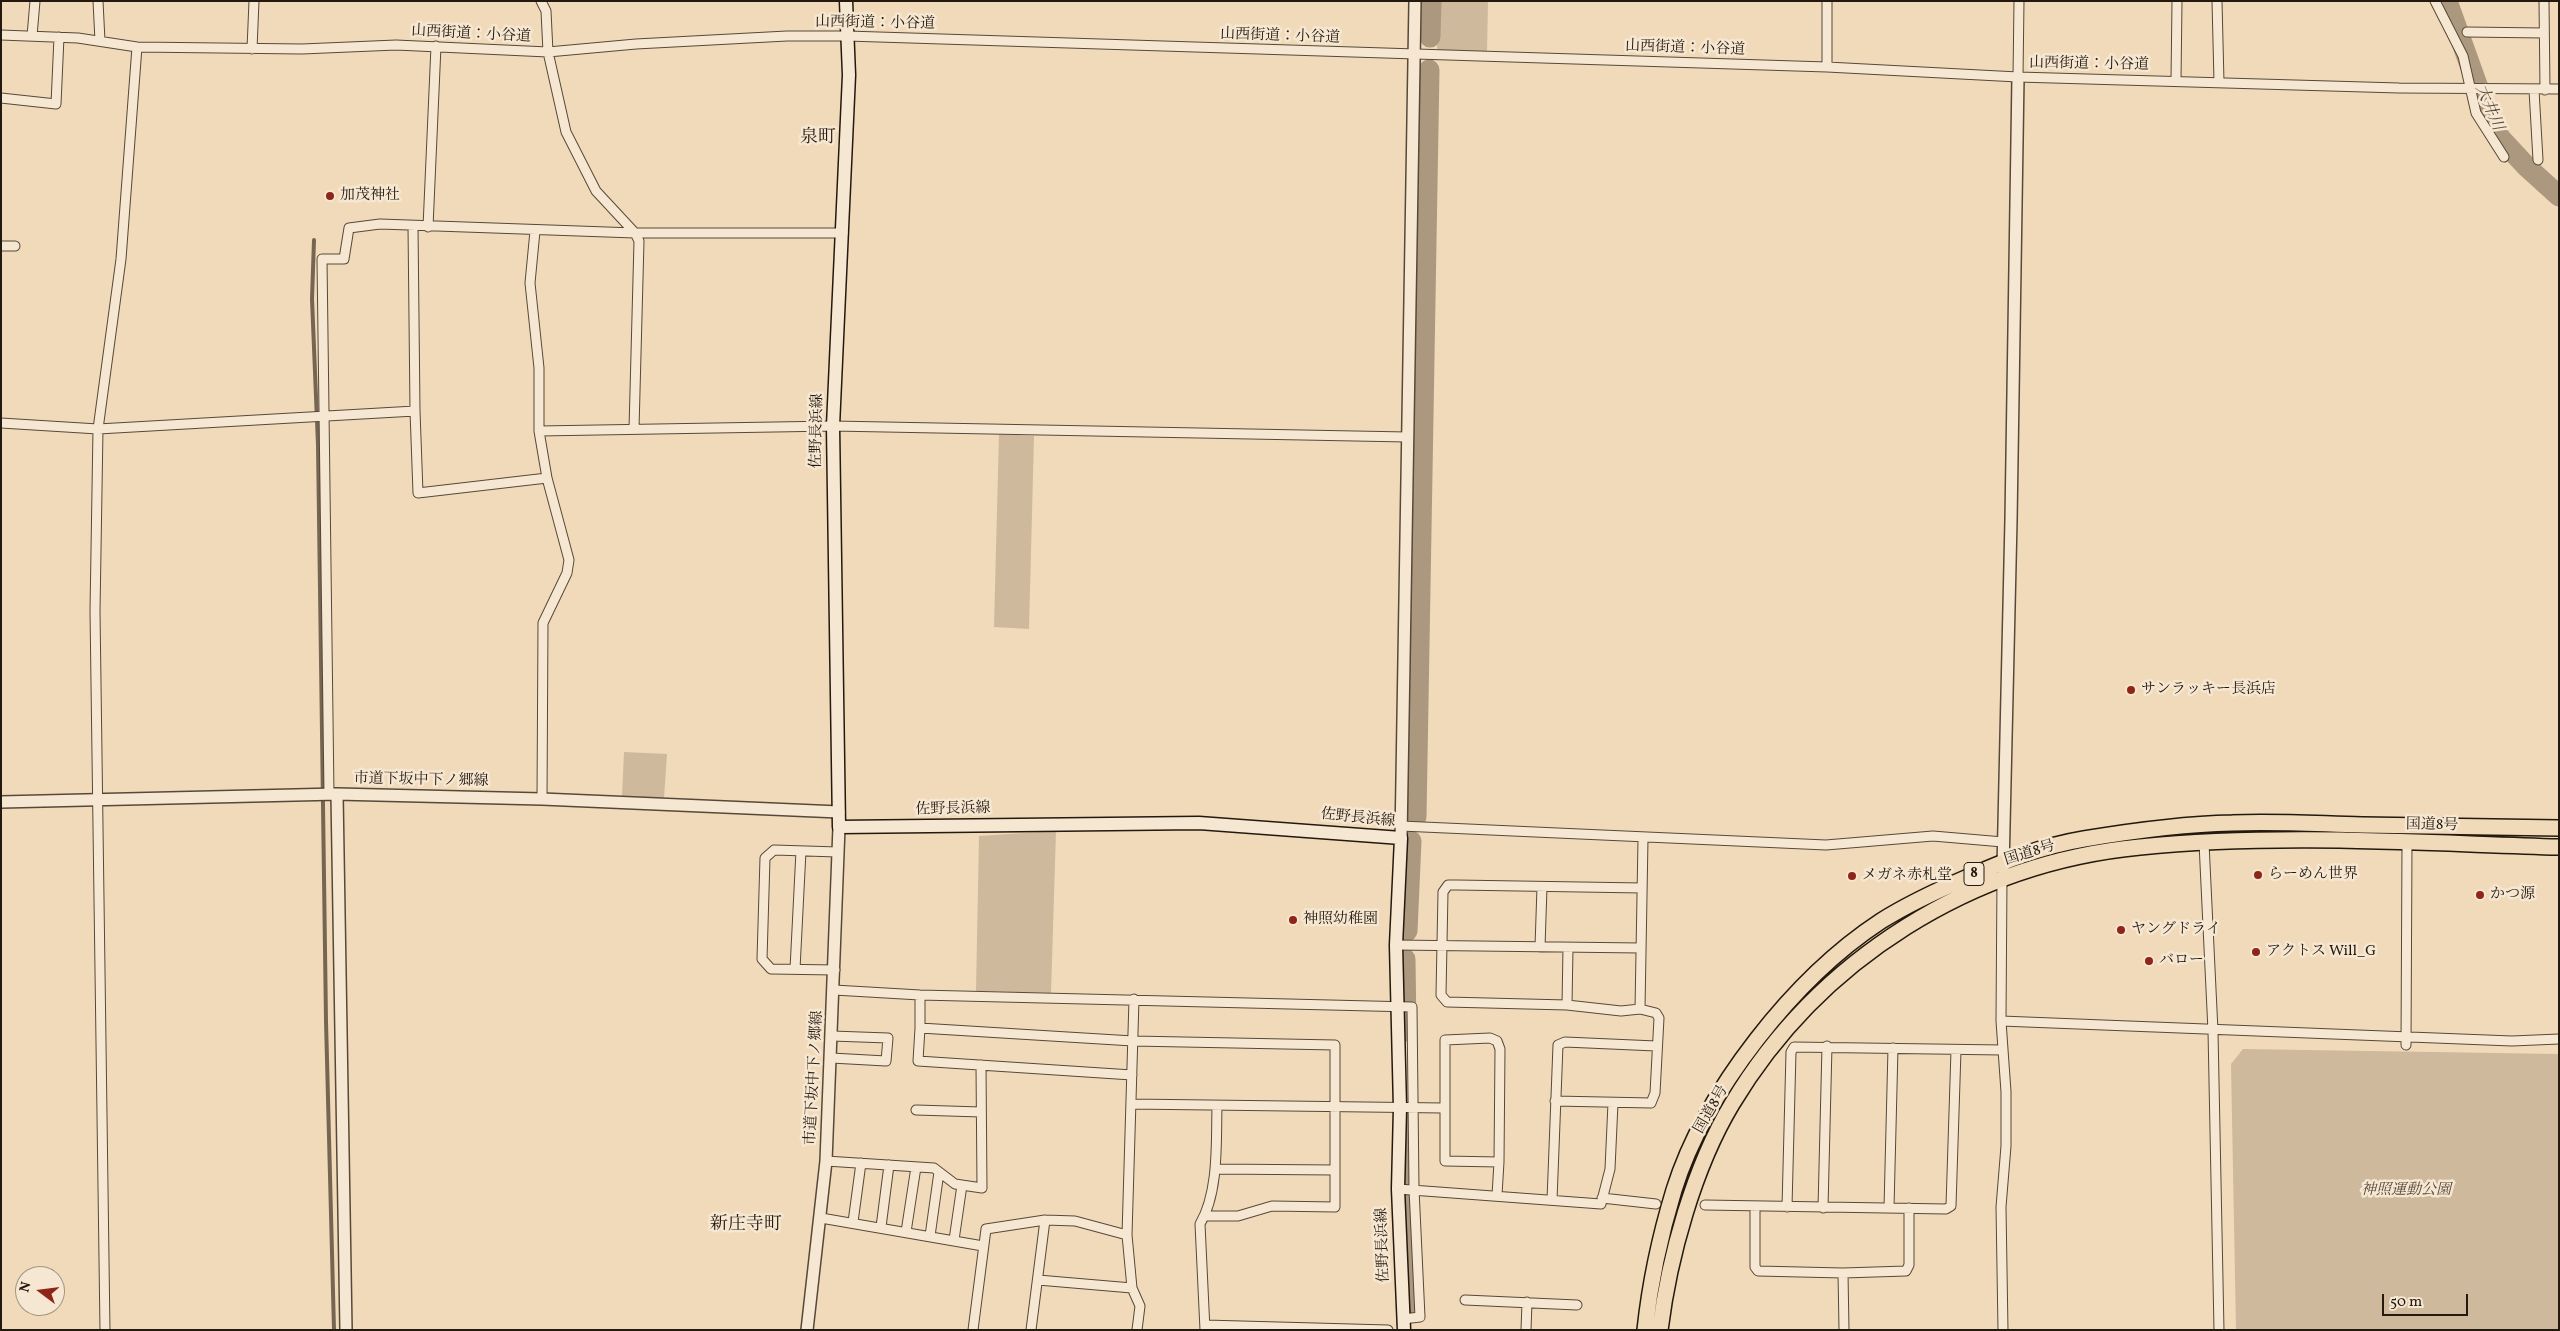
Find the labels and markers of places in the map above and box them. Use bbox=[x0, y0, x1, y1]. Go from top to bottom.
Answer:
place label: 加茂神社 bbox=[340, 187, 400, 205]
marker: 加茂神社 bbox=[324, 190, 336, 202]
place label: サンラッキー長浜店 bbox=[2141, 681, 2276, 699]
marker: サンラッキー長浜店 bbox=[2125, 684, 2137, 696]
place label: らーめん世界 bbox=[2268, 866, 2358, 884]
place label: メガネ赤札堂 bbox=[1862, 867, 1952, 885]
marker: らーめん世界 bbox=[2252, 869, 2264, 881]
marker: メガネ赤札堂 bbox=[1846, 870, 1858, 882]
place label: かつ源 bbox=[2490, 886, 2535, 904]
marker: かつ源 bbox=[2474, 889, 2486, 901]
place label: 神照幼稚園 bbox=[1303, 911, 1378, 929]
marker: 神照幼稚園 bbox=[1287, 914, 1299, 926]
place label: ヤングドライ bbox=[2131, 921, 2221, 939]
marker: ヤングドライ bbox=[2115, 924, 2127, 936]
place label: アクトス Will_G bbox=[2266, 943, 2376, 961]
marker: アクトス Will_G bbox=[2250, 946, 2262, 958]
place label: バロー bbox=[2159, 952, 2204, 970]
marker: バロー bbox=[2143, 955, 2155, 967]

